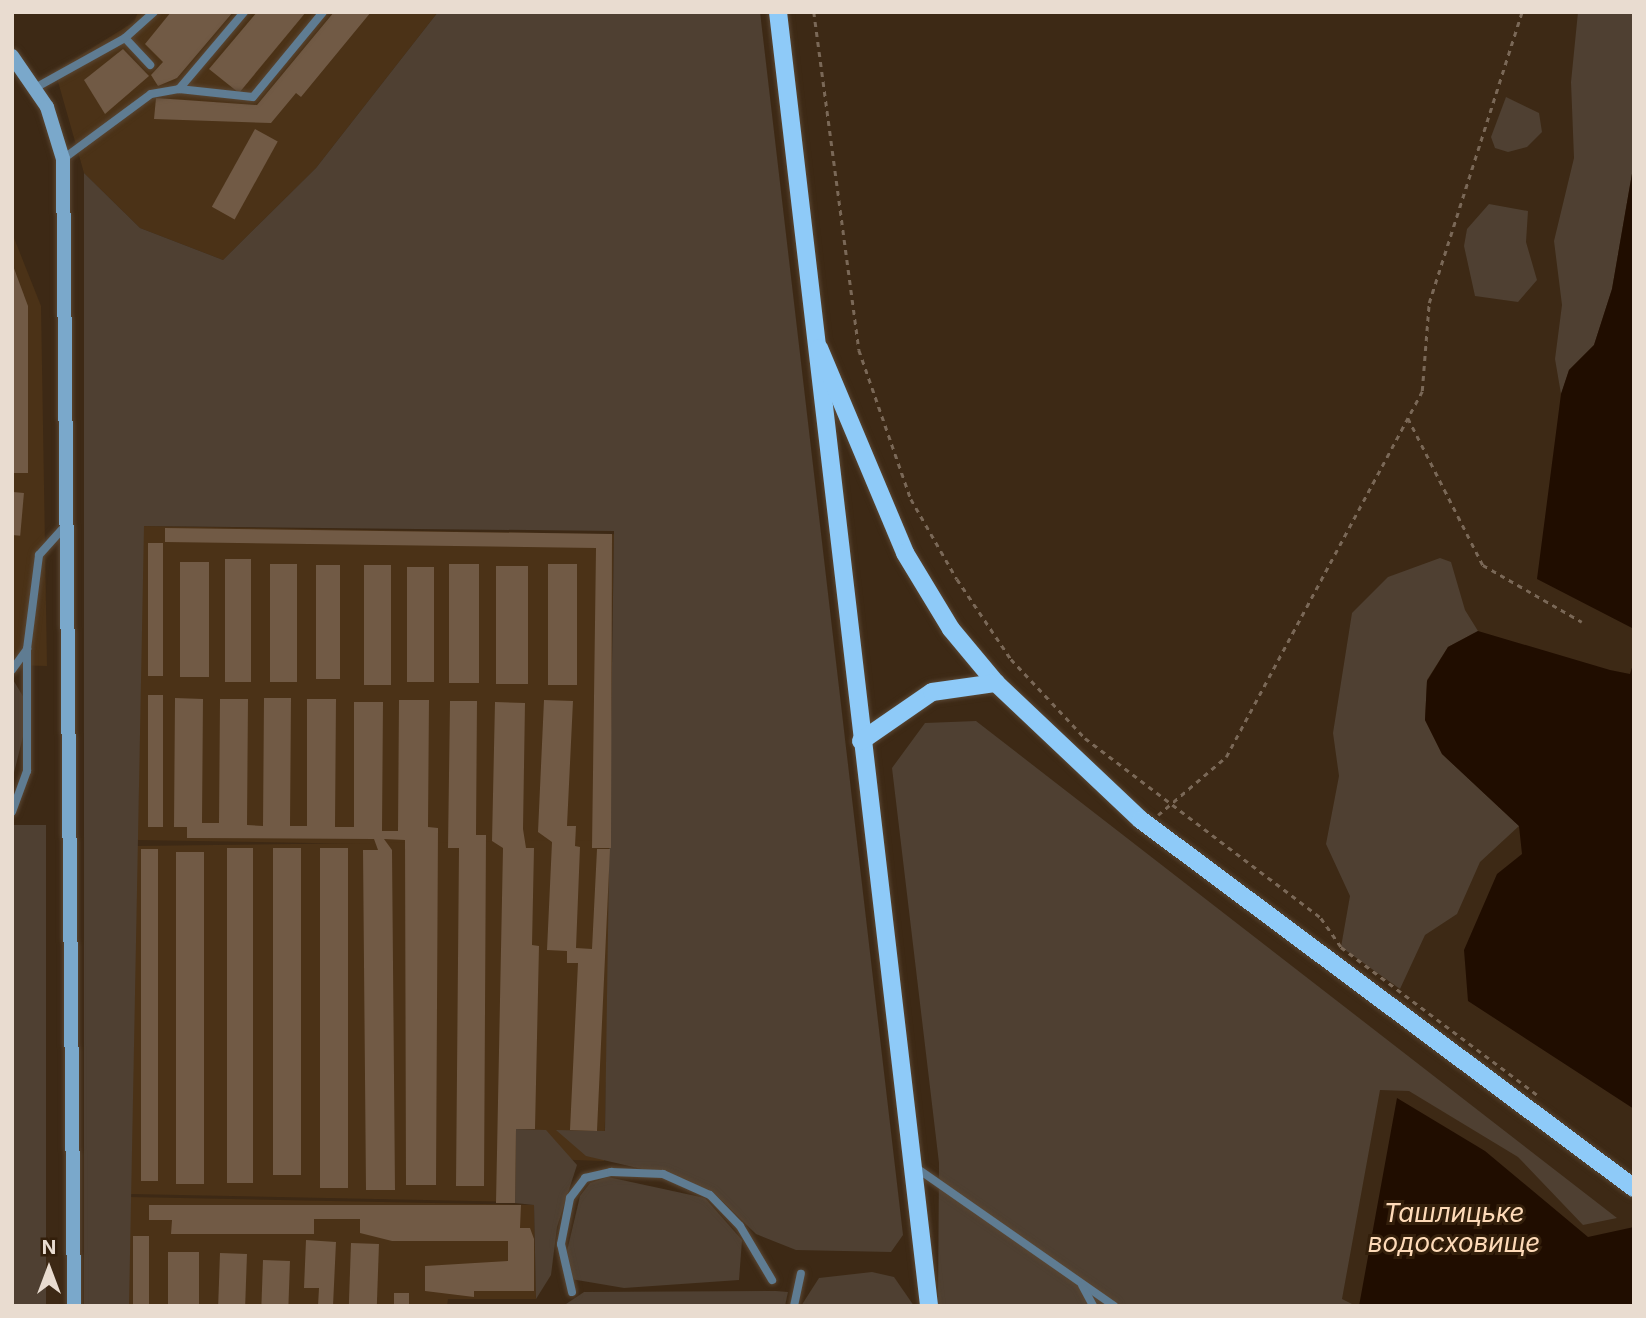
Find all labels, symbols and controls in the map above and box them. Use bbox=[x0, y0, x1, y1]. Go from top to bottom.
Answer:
water label: Ташлицьке водосховище bbox=[1368, 1197, 1540, 1258]
north arrow bbox=[14, 1234, 84, 1304]
text: N bbox=[42, 1236, 56, 1259]

